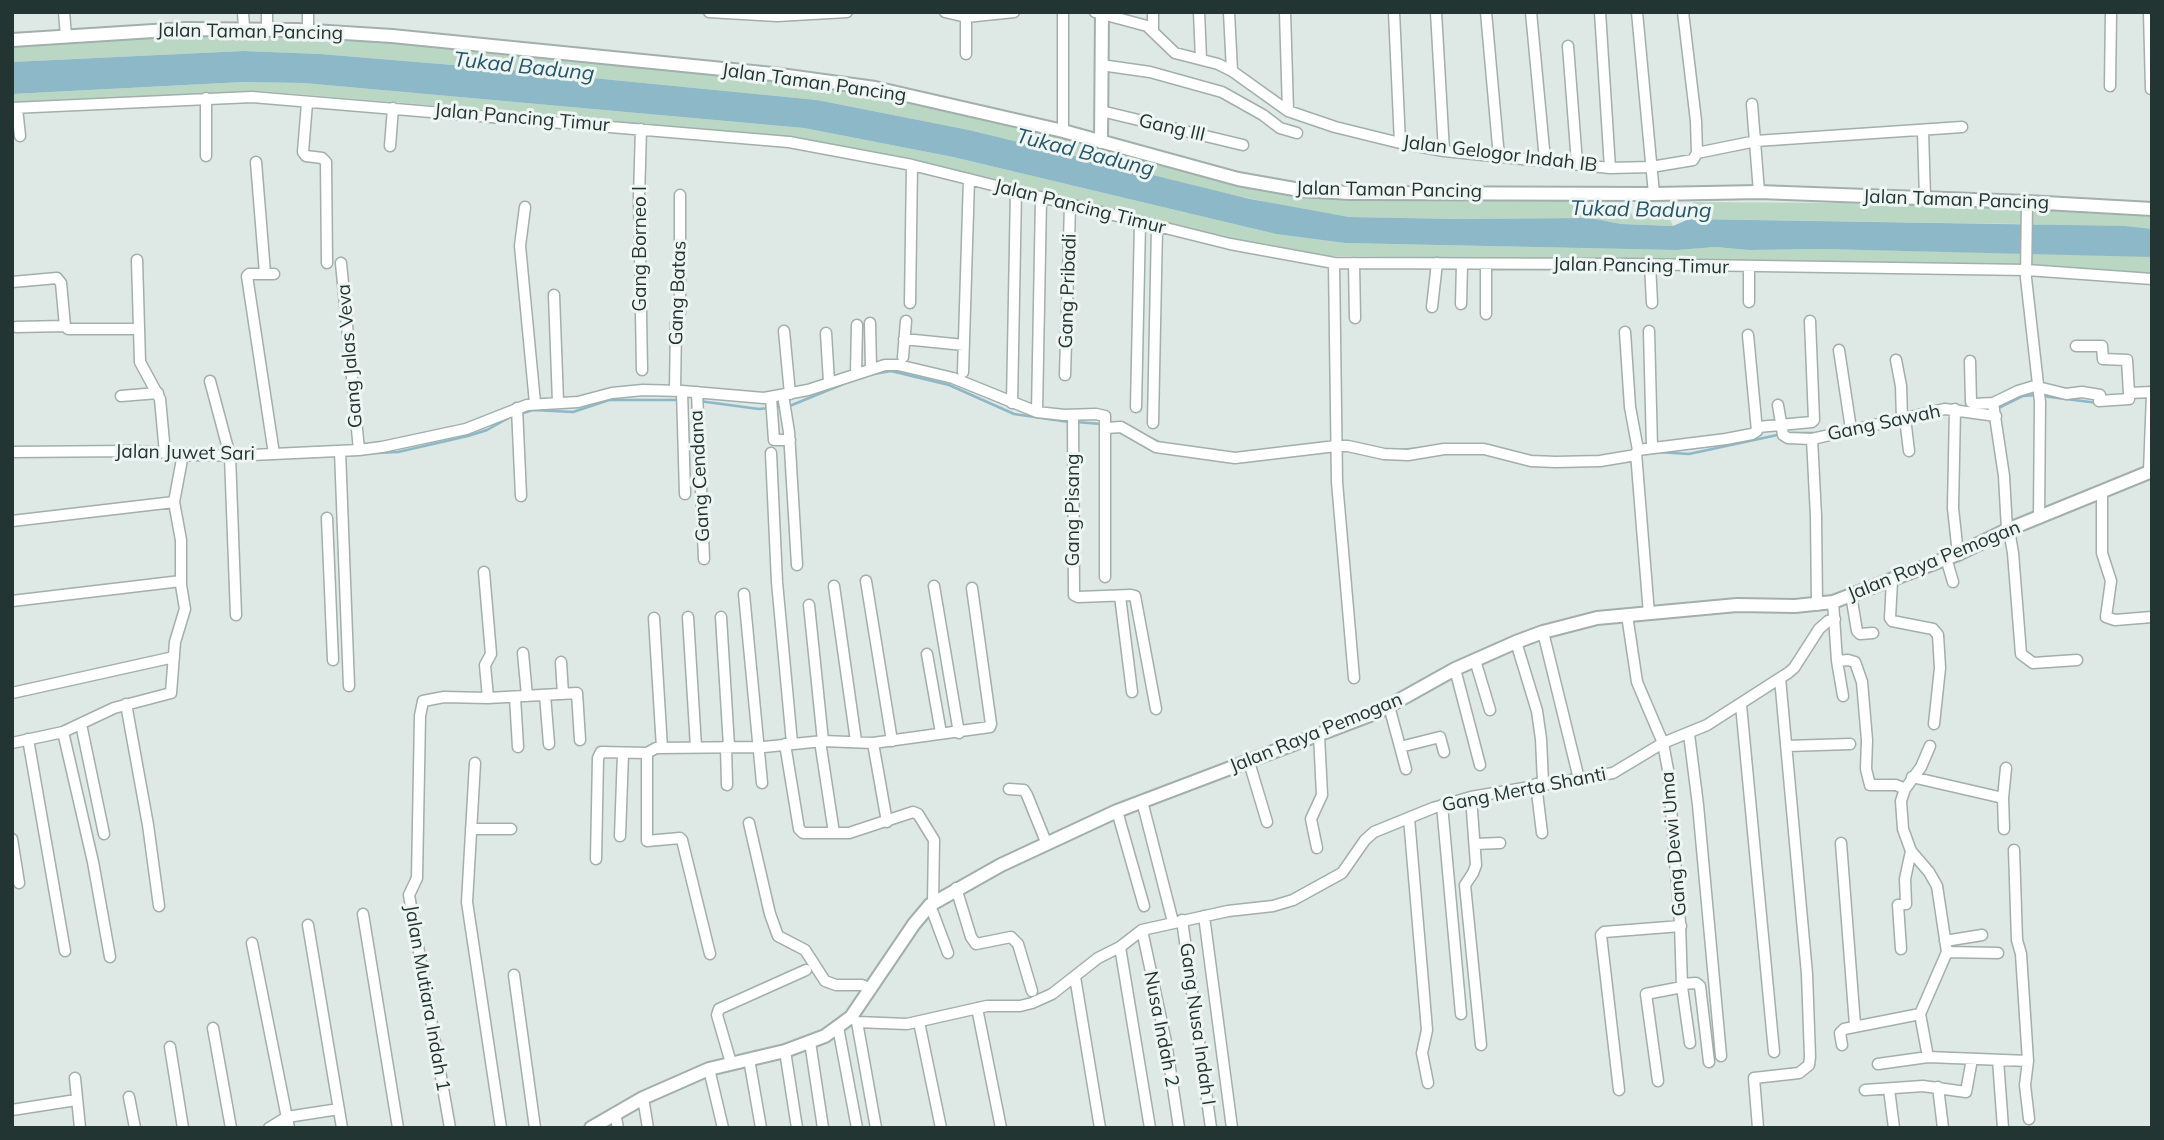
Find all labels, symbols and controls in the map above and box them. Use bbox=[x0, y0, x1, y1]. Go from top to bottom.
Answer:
street label: Jalan Taman Pancing bbox=[157, 19, 343, 45]
water label: Tukad Badung bbox=[452, 47, 596, 87]
street label: Jalan Taman Pancing bbox=[720, 59, 908, 107]
street label: Jalan Pancing Timur bbox=[433, 99, 611, 137]
street label: Gang III bbox=[1137, 109, 1207, 147]
water label: Tukad Badung bbox=[1013, 124, 1157, 182]
street label: Jalan Gelogor Indah IB bbox=[1401, 131, 1599, 177]
street label: Jalan Pancing Timur bbox=[992, 175, 1168, 239]
street label: Jalan Taman Pancing bbox=[1296, 177, 1482, 203]
street label: Jalan Taman Pancing bbox=[1863, 185, 2049, 215]
street label: Gang Borneo I bbox=[629, 186, 651, 312]
water label: Tukad Badung bbox=[1570, 196, 1712, 224]
street label: Gang Pribadi bbox=[1055, 233, 1081, 349]
street label: Gang Batas bbox=[665, 240, 691, 346]
street label: Jalan Pancing Timur bbox=[1553, 253, 1729, 279]
street label: Gang Jalas Veva bbox=[332, 283, 368, 429]
street label: Gang Sawah bbox=[1825, 400, 1943, 446]
street label: Gang Cendana bbox=[685, 410, 715, 542]
street label: Jalan Juwet Sari bbox=[115, 440, 255, 466]
street label: Gang Pisang bbox=[1062, 453, 1084, 567]
street label: Jalan Raya Pemogan bbox=[1844, 516, 2024, 606]
street label: Jalan Raya Pemogan bbox=[1226, 688, 1406, 778]
street label: Gang Merta Shanti bbox=[1440, 763, 1608, 817]
street label: Gang Dewi Uma bbox=[1656, 771, 1692, 917]
street label: Jalan Mutiara Indah 1 bbox=[399, 903, 455, 1093]
street label: Gang Nusa Indah I bbox=[1174, 941, 1220, 1107]
street label: Nusa Indah 2 bbox=[1139, 969, 1183, 1089]

